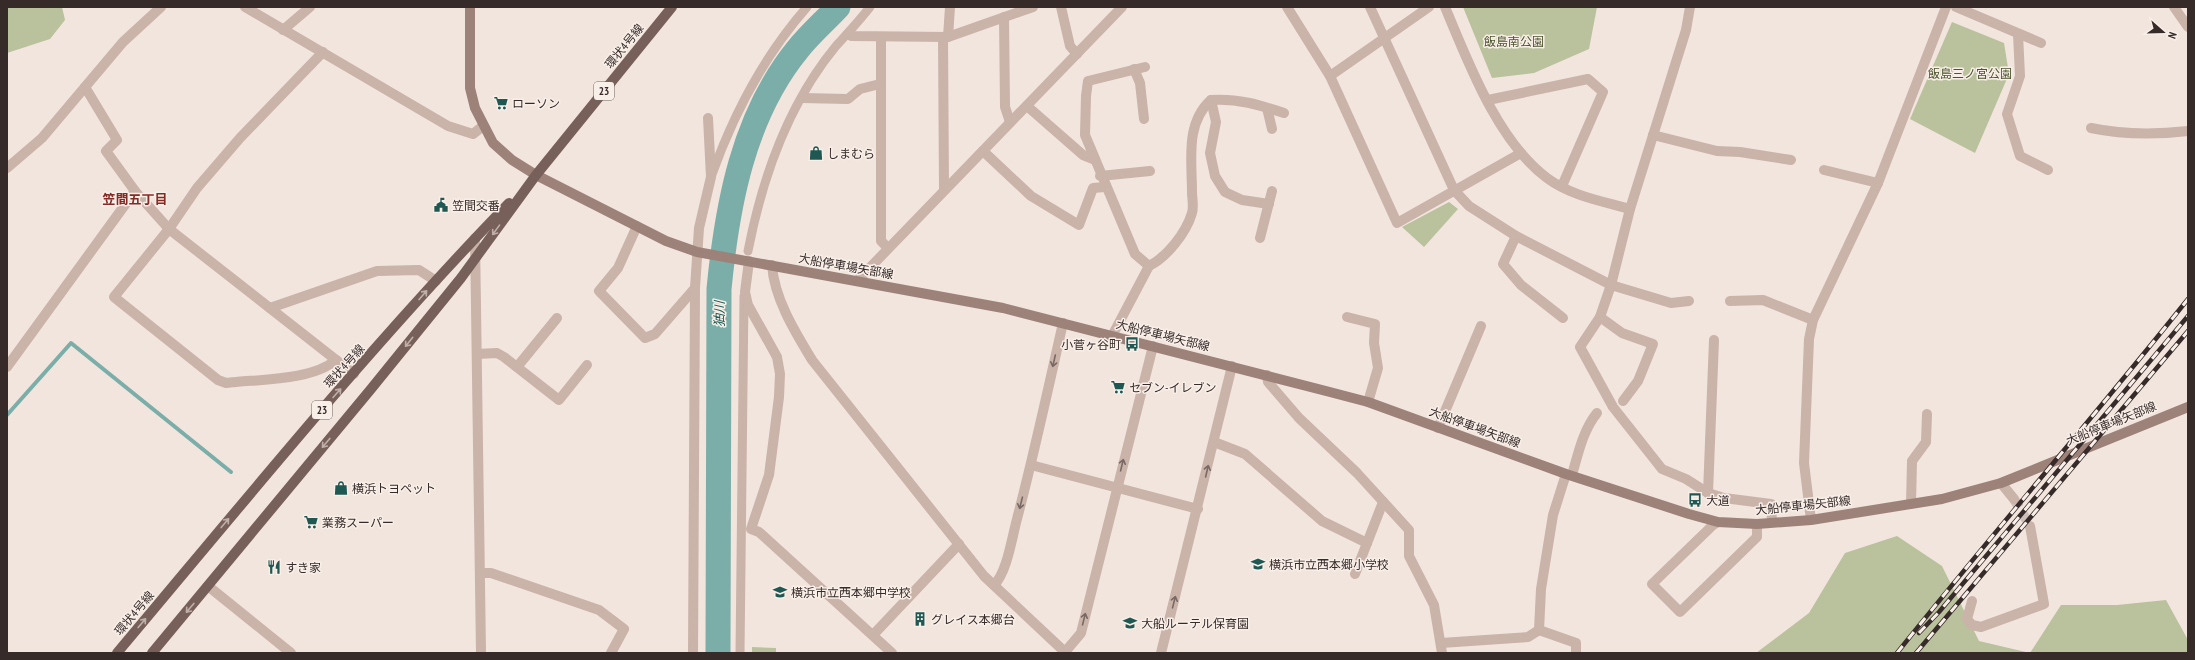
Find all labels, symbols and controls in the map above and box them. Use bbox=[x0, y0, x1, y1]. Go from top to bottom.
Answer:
north arrow bbox=[2143, 12, 2183, 52]
street label: 環状4号線 bbox=[601, 21, 647, 71]
text: N bbox=[2165, 30, 2180, 41]
park label: 飯島南公園 bbox=[1484, 34, 1544, 49]
park label: 飯島三ノ宮公園 bbox=[1928, 66, 2012, 81]
road number: 23 bbox=[594, 82, 614, 100]
supermarket icon: ローソン bbox=[493, 95, 509, 111]
place label: ローソン bbox=[512, 96, 560, 111]
shop icon: しまむら bbox=[808, 145, 824, 161]
place label: しまむら bbox=[827, 146, 875, 161]
district label: 笠間五丁目 bbox=[102, 191, 168, 208]
public building icon: 笠間交番 bbox=[433, 197, 449, 213]
place label: 笠間交番 bbox=[452, 198, 500, 213]
one-way arrow bbox=[492, 224, 501, 235]
street label: 大船停車場矢部線 bbox=[797, 250, 895, 282]
one-way arrow bbox=[419, 290, 428, 301]
water label: 㹨川 bbox=[711, 299, 728, 327]
street label: 大船停車場矢部線 bbox=[1115, 316, 1211, 354]
bus stop icon: 小菅ヶ谷町 bbox=[1124, 336, 1140, 352]
one-way arrow bbox=[404, 337, 413, 348]
place label: 小菅ヶ谷町 bbox=[1061, 337, 1121, 352]
street label: 環状4号線 bbox=[321, 341, 367, 391]
one-way arrow bbox=[1050, 354, 1058, 367]
supermarket icon: セブン-イレブン bbox=[1110, 379, 1126, 395]
place label: セブン-イレブン bbox=[1129, 380, 1217, 395]
one-way arrow bbox=[333, 388, 342, 398]
street label: 大船停車場矢部線 bbox=[2064, 398, 2158, 448]
road number: 23 bbox=[312, 401, 332, 419]
street label: 大船停車場矢部線 bbox=[1427, 404, 1523, 450]
one-way arrow bbox=[322, 438, 331, 448]
one-way arrow bbox=[1119, 459, 1127, 472]
one-way arrow bbox=[1203, 465, 1211, 478]
shop icon: 横浜トヨペット bbox=[333, 480, 349, 496]
place label: 横浜トヨペット bbox=[352, 481, 436, 496]
bus stop icon: 大道 bbox=[1687, 492, 1703, 508]
place label: 大道 bbox=[1706, 493, 1730, 508]
street label: 大船停車場矢部線 bbox=[1754, 493, 1852, 517]
one-way arrow bbox=[1017, 496, 1024, 509]
supermarket icon: 業務スーパー bbox=[303, 514, 319, 530]
place label: 業務スーパー bbox=[322, 515, 394, 530]
one-way arrow bbox=[221, 518, 230, 529]
school or university icon: 横浜市立西本郷小学校 bbox=[1250, 556, 1266, 572]
place label: 横浜市立西本郷小学校 bbox=[1269, 557, 1389, 572]
restaurant icon: すき家 bbox=[266, 559, 282, 575]
place label: すき家 bbox=[285, 560, 321, 575]
school or university icon: 横浜市立西本郷中学校 bbox=[772, 584, 788, 600]
place label: 横浜市立西本郷中学校 bbox=[791, 585, 911, 600]
street label: 環状4号線 bbox=[111, 588, 157, 638]
one-way arrow bbox=[1171, 595, 1179, 608]
one-way arrow bbox=[185, 602, 194, 613]
building icon: グレイス本郷台 bbox=[912, 611, 928, 627]
place label: グレイス本郷台 bbox=[931, 612, 1015, 627]
one-way arrow bbox=[1081, 613, 1088, 626]
school or university icon: 大船ルーテル保育園 bbox=[1122, 615, 1138, 631]
place label: 大船ルーテル保育園 bbox=[1141, 616, 1249, 631]
one-way arrow bbox=[138, 618, 147, 628]

